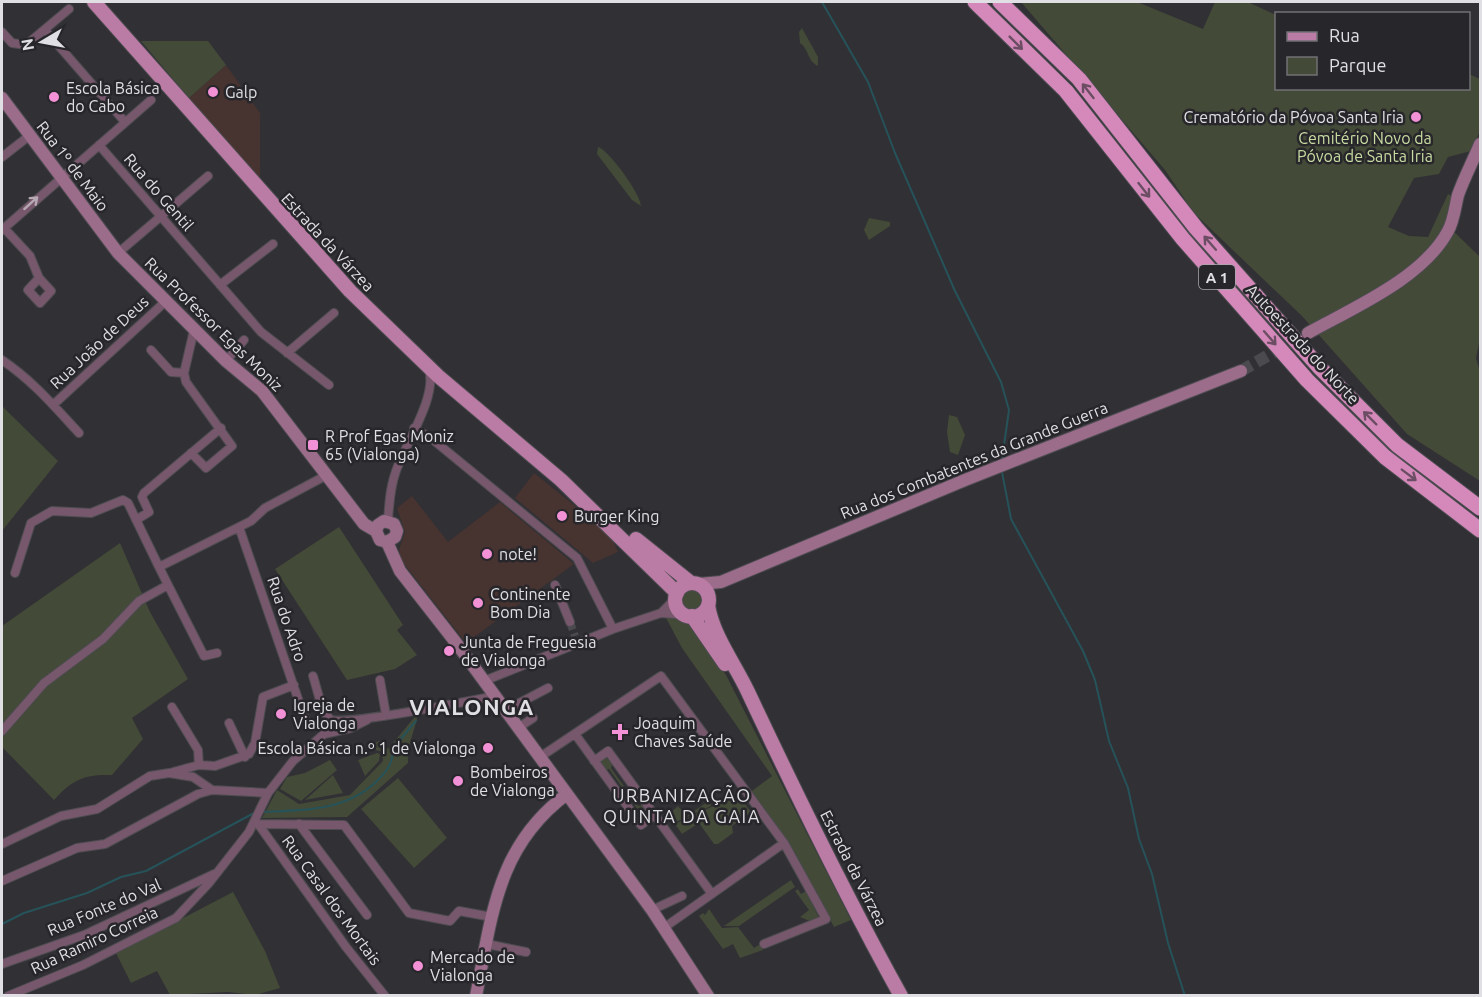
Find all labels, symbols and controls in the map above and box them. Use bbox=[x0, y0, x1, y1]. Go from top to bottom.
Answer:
north arrow bbox=[12, 12, 72, 72]
legend bbox=[1275, 12, 1470, 90]
text: Rua bbox=[1329, 25, 1360, 45]
one-way arrow bbox=[1009, 35, 1024, 50]
text: N bbox=[17, 37, 37, 52]
text: Parque bbox=[1329, 55, 1386, 75]
place label: Escola Básica do Cabo bbox=[66, 79, 160, 115]
place label: Galp bbox=[225, 83, 257, 101]
one-way arrow bbox=[1082, 84, 1095, 100]
marker: Galp bbox=[206, 85, 220, 99]
marker: Escola Básica do Cabo bbox=[47, 90, 61, 104]
place label: Crematório da Póvoa Santa Iria bbox=[1184, 108, 1404, 126]
marker: Crematório da Póvoa Santa Iria bbox=[1409, 110, 1423, 124]
street label: Rua 1º de Maio bbox=[33, 117, 113, 215]
park label: Cemitério Novo da Póvoa de Santa Iria bbox=[1297, 129, 1433, 165]
street label: Rua do Gentil bbox=[121, 150, 197, 234]
one-way arrow bbox=[1137, 181, 1150, 197]
street label: Estrada da Várzea bbox=[278, 189, 378, 295]
one-way arrow bbox=[23, 197, 38, 211]
one-way arrow bbox=[1203, 236, 1217, 251]
street label: Rua Professor Egas Moniz bbox=[141, 254, 287, 394]
road number: A 1 bbox=[1199, 265, 1235, 289]
street label: Autoestrada do Norte bbox=[1243, 280, 1363, 408]
street label: Rua João de Deus bbox=[46, 292, 152, 392]
one-way arrow bbox=[1264, 330, 1277, 346]
street label: Rua dos Combatentes da Grande Guerra bbox=[838, 398, 1110, 522]
one-way arrow bbox=[1363, 411, 1378, 425]
place label: R Prof Egas Moniz 65 (Vialonga) bbox=[325, 427, 454, 464]
marker: R Prof Egas Moniz 65 (Vialonga) bbox=[306, 438, 320, 452]
one-way arrow bbox=[1400, 469, 1416, 481]
place label: Burger King bbox=[574, 507, 659, 525]
marker: Burger King bbox=[555, 509, 569, 523]
place label: note! bbox=[499, 545, 537, 563]
marker: note! bbox=[480, 547, 494, 561]
street label: Rua do Adro bbox=[264, 574, 310, 664]
place label: Continente Bom Dia bbox=[490, 585, 571, 621]
marker: Continente Bom Dia bbox=[471, 596, 485, 610]
place label: Junta de Freguesia de Vialonga bbox=[461, 633, 596, 669]
marker: Junta de Freguesia de Vialonga bbox=[442, 644, 456, 658]
district label: VIALONGA bbox=[409, 694, 535, 719]
place label: Igreja de Vialonga bbox=[293, 696, 356, 732]
marker: Igreja de Vialonga bbox=[274, 707, 288, 721]
place label: Joaquim Chaves Saúde bbox=[634, 714, 732, 750]
marker: Joaquim Chaves Saúde bbox=[611, 723, 629, 741]
place label: Escola Básica n.º 1 de Vialonga bbox=[258, 739, 476, 757]
marker: Escola Básica n.º 1 de Vialonga bbox=[481, 741, 495, 755]
place label: Bombeiros de Vialonga bbox=[470, 763, 555, 799]
marker: Bombeiros de Vialonga bbox=[451, 774, 465, 788]
district label: URBANIZAÇÃO QUINTA DA GAIA bbox=[603, 784, 761, 827]
street label: Estrada da Várzea bbox=[817, 807, 891, 929]
street label: Rua Casal dos Mortais bbox=[279, 832, 385, 968]
street label: Rua Fonte do Val bbox=[45, 875, 163, 939]
street label: Rua Ramiro Correia bbox=[28, 903, 160, 977]
place label: Mercado de Vialonga bbox=[430, 948, 515, 984]
marker: Mercado de Vialonga bbox=[411, 959, 425, 973]

